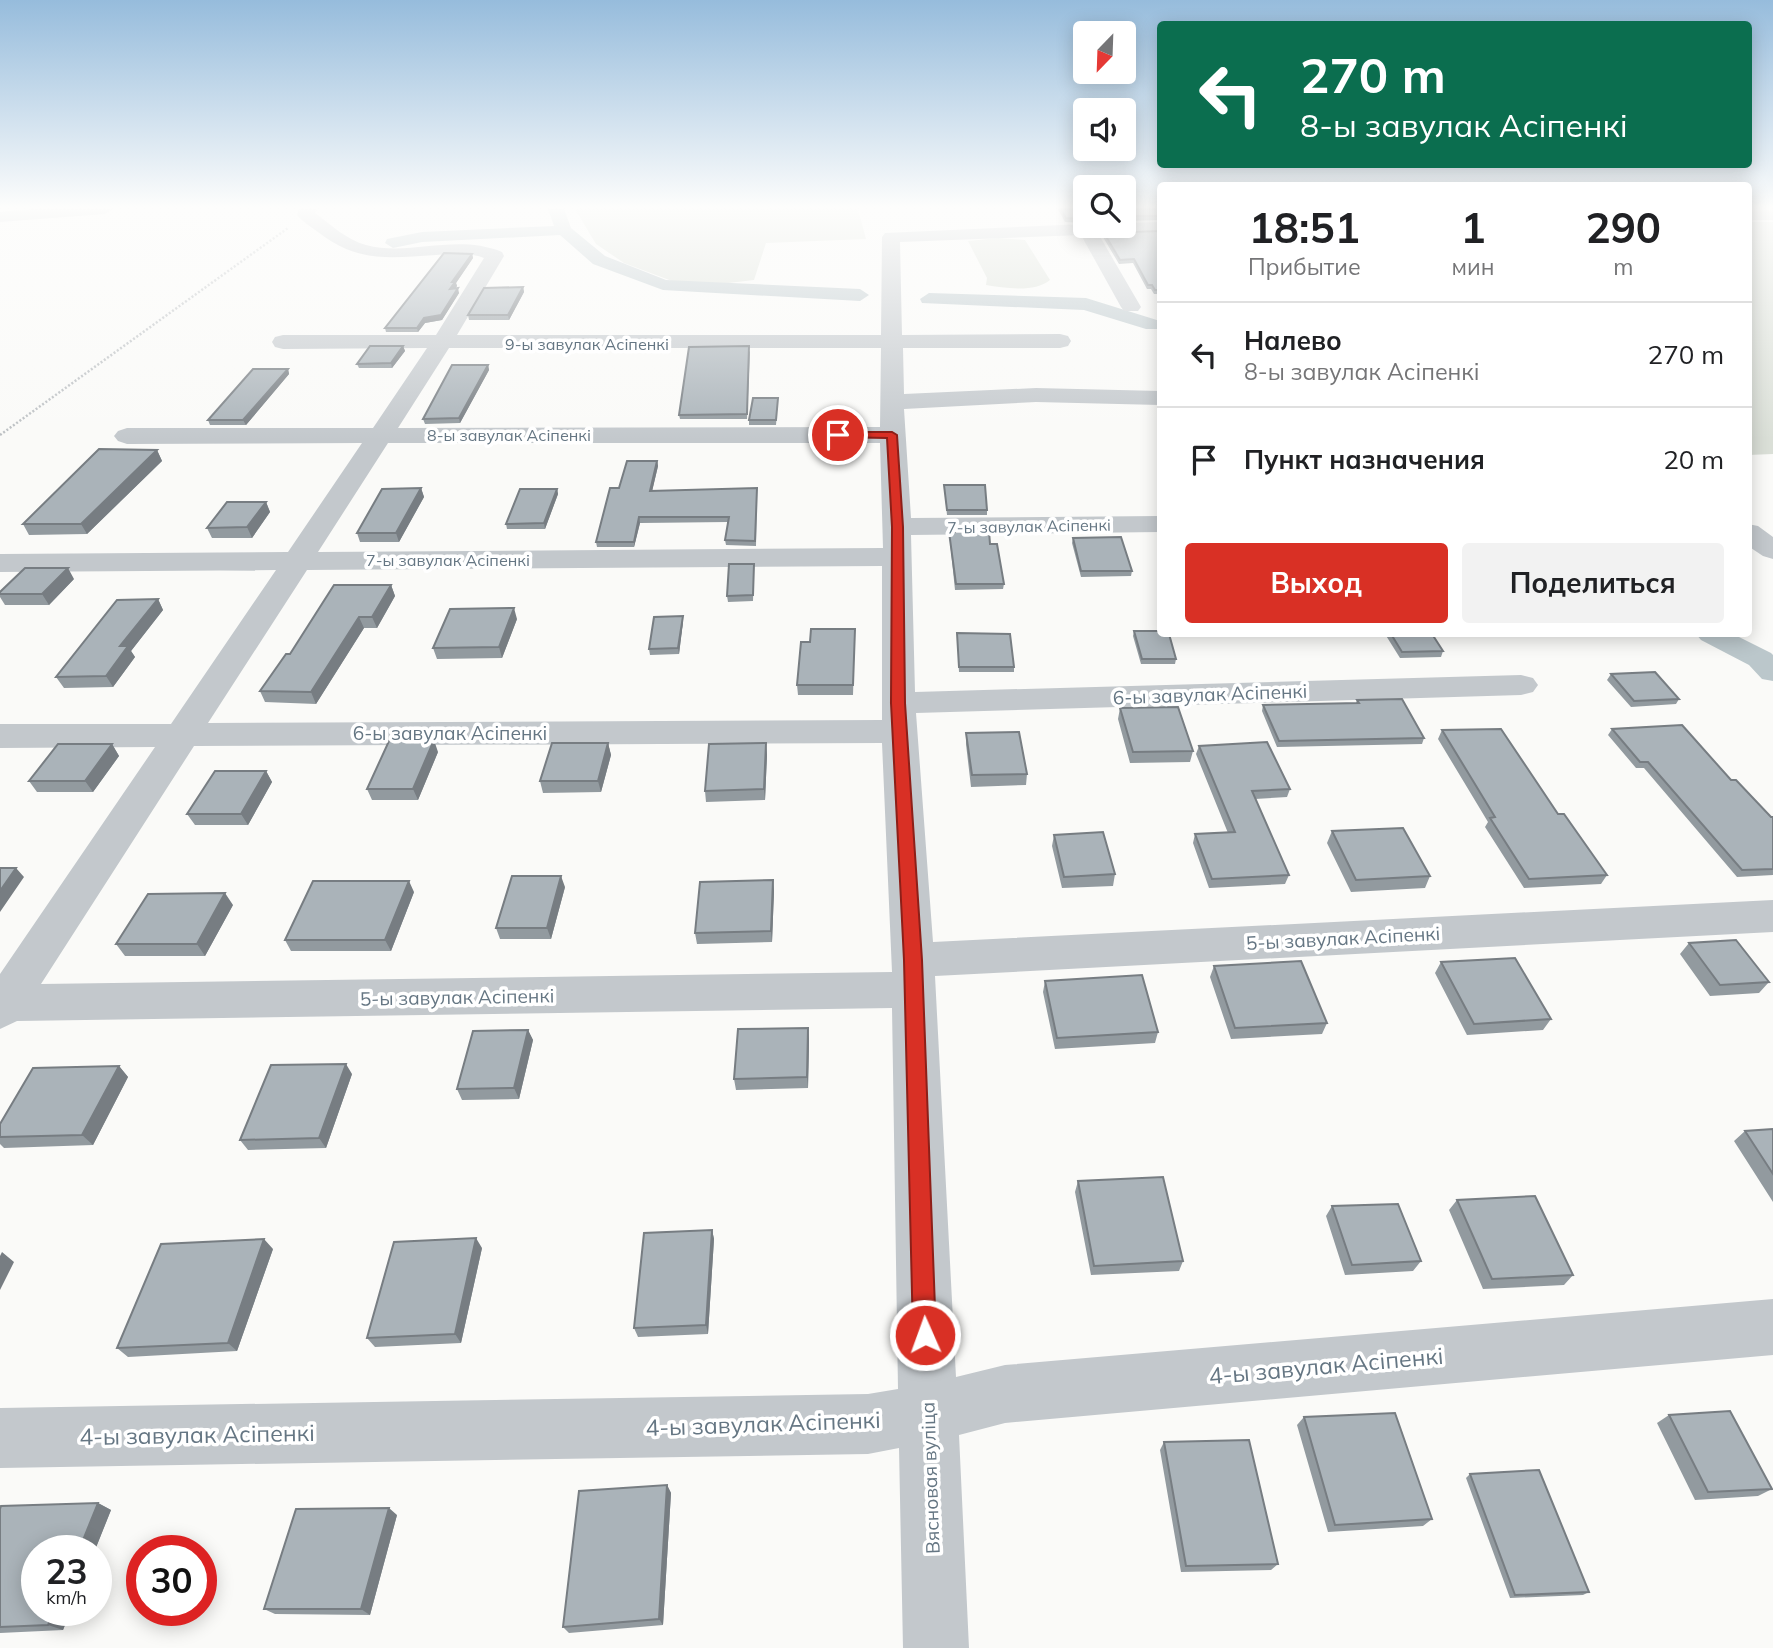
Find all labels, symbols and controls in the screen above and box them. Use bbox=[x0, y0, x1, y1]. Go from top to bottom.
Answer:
north arrow bbox=[1073, 21, 1136, 84]
map controls bbox=[1073, 21, 1136, 238]
text: 270 m bbox=[1300, 44, 1446, 105]
icon: left bbox=[1185, 49, 1276, 140]
button: sound bbox=[1073, 98, 1136, 161]
text: 8-ы завулак Асіпенкі bbox=[1300, 105, 1628, 145]
button: search bbox=[1073, 175, 1136, 238]
text: 18:51 bbox=[1249, 201, 1360, 254]
text: 1 bbox=[1460, 201, 1486, 254]
text: 290 bbox=[1585, 201, 1661, 254]
text: Прибытие bbox=[1248, 252, 1361, 281]
text: мин bbox=[1452, 252, 1495, 281]
text: m bbox=[1613, 252, 1633, 281]
text: Налево bbox=[1244, 324, 1342, 357]
street label: 9-ы завулак Асіпенкі bbox=[505, 334, 669, 354]
icon: left bbox=[1185, 336, 1223, 374]
text: 270 m bbox=[1648, 338, 1724, 371]
text: 8-ы завулак Асіпенкі bbox=[1244, 357, 1479, 386]
pin bbox=[808, 405, 868, 465]
icon: arrive bbox=[819, 416, 857, 454]
street label: 8-ы завулак Асіпенкі bbox=[427, 425, 591, 445]
icon: arrive bbox=[1185, 441, 1223, 479]
text: Пункт назначения bbox=[1244, 443, 1485, 476]
text: 20 m bbox=[1663, 443, 1724, 476]
street label: 7-ы завулак Асіпенкі bbox=[947, 515, 1111, 537]
button: Выход bbox=[1185, 543, 1448, 623]
button: Поделиться bbox=[1462, 543, 1724, 623]
street label: 7-ы завулак Асіпенкі bbox=[366, 550, 530, 570]
street label: 6-ы завулак Асіпенкі bbox=[1112, 679, 1308, 709]
street label: 6-ы завулак Асіпенкі bbox=[353, 721, 547, 745]
street label: 5-ы завулак Асіпенкі bbox=[1245, 921, 1441, 955]
street label: 5-ы завулак Асіпенкі bbox=[360, 983, 554, 1011]
position arrow bbox=[888, 1298, 962, 1372]
street label: 4-ы завулак Асіпенкі bbox=[1207, 1341, 1444, 1390]
street label: Вясновая вуліца bbox=[915, 1401, 945, 1555]
street label: 4-ы завулак Асіпенкі bbox=[645, 1405, 881, 1442]
street label: 4-ы завулак Асіпенкі bbox=[79, 1418, 315, 1451]
speed limit sign: 30 bbox=[126, 1535, 217, 1626]
text: 23 bbox=[45, 1549, 88, 1593]
text: km/h bbox=[46, 1586, 87, 1609]

